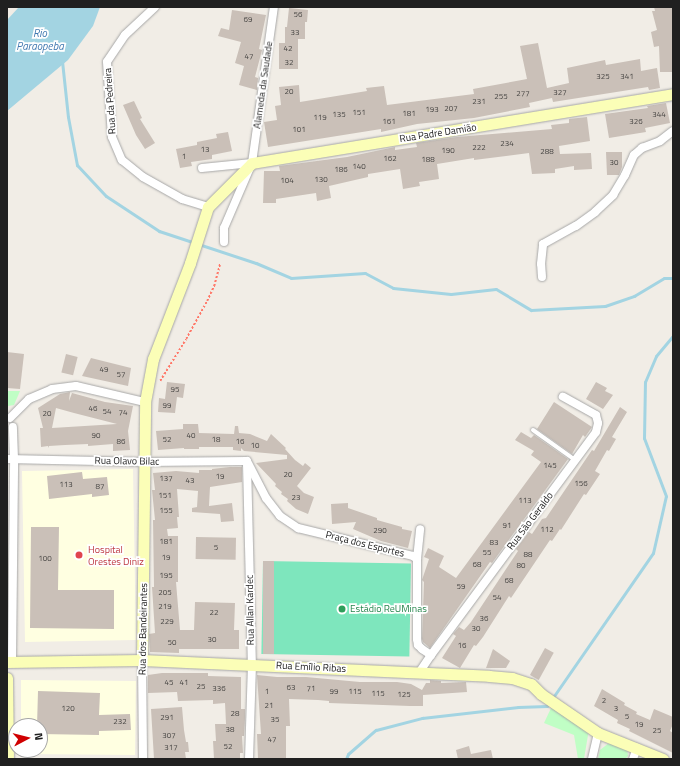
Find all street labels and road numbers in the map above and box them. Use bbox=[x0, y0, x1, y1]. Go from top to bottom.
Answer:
street label: Alameda da Saudade bbox=[251, 41, 275, 129]
street label: Rua da Pedreira bbox=[102, 67, 118, 135]
street label: Rua Padre Damião bbox=[399, 121, 477, 145]
street label: Rua Olavo Bilac bbox=[95, 454, 159, 468]
street label: Rua São Geraldo bbox=[504, 490, 556, 552]
street label: Praça dos Esportes bbox=[324, 528, 406, 560]
street label: Rua Allan Kardec bbox=[243, 575, 257, 645]
street label: Rua dos Bandeirantes bbox=[136, 583, 150, 675]
street label: Rua Emílio Ribas bbox=[276, 659, 346, 675]

